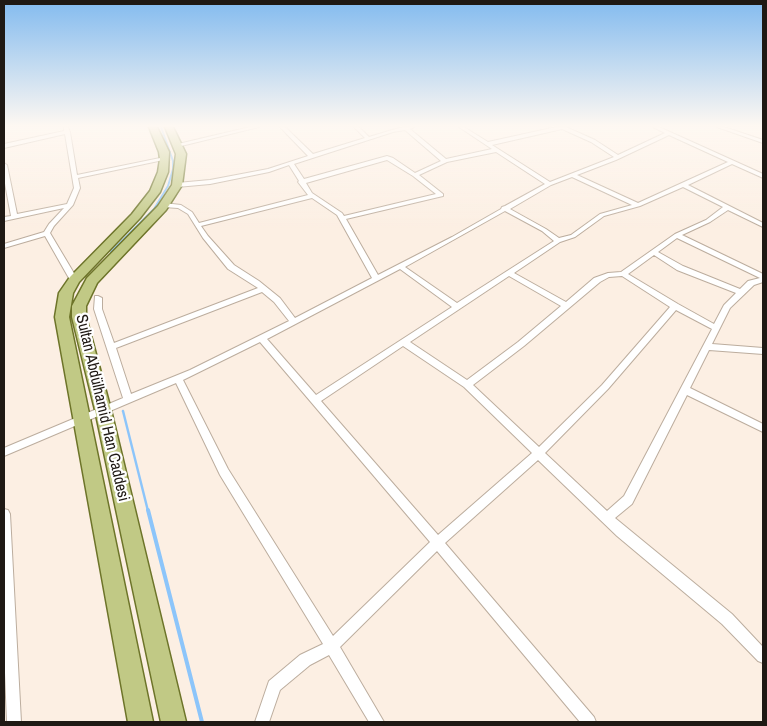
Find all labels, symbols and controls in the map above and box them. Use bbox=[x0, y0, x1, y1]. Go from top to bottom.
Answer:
street label: Sultan Abdülhamid Han Caddesi bbox=[71, 313, 133, 503]

